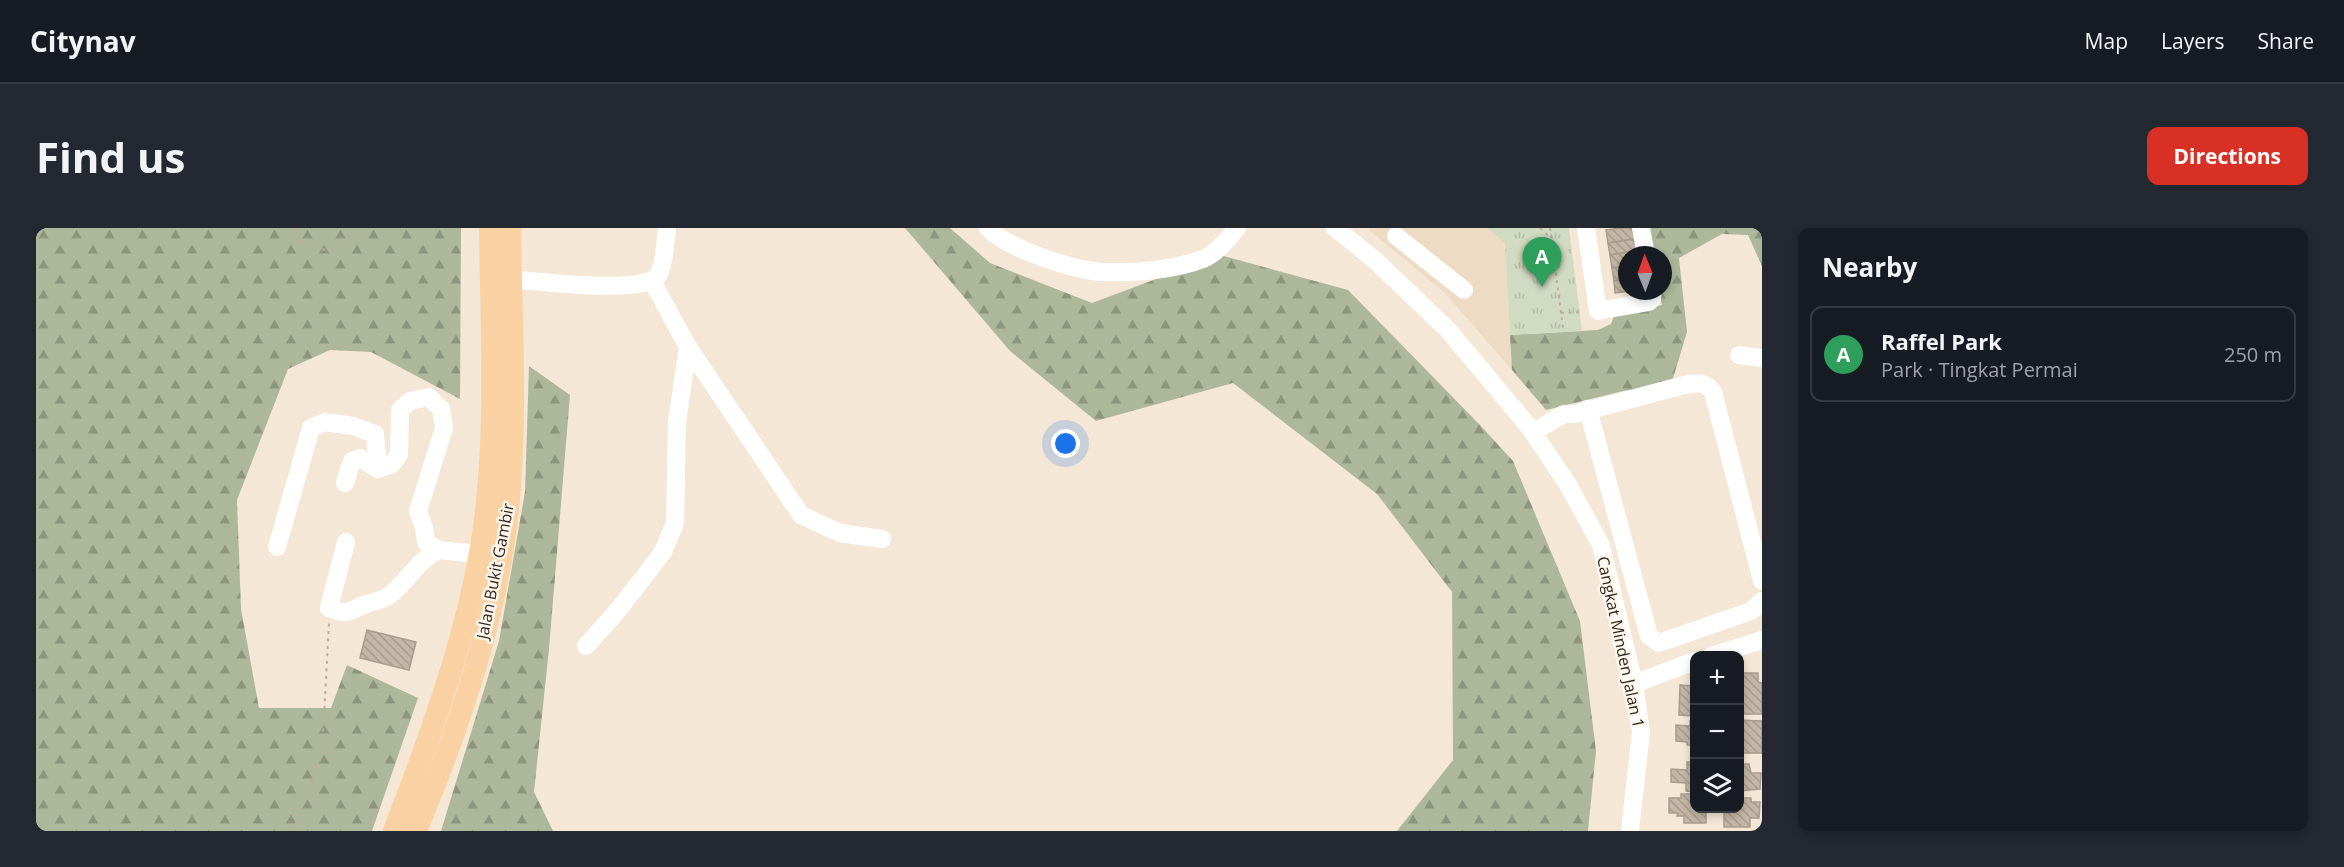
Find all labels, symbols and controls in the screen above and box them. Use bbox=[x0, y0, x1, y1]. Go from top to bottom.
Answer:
text: Citynav bbox=[30, 22, 136, 60]
text: Map bbox=[2085, 27, 2128, 55]
text: Layers bbox=[2161, 27, 2225, 55]
text: Share bbox=[2258, 27, 2314, 55]
button: Directions bbox=[2147, 127, 2308, 185]
text: Find us bbox=[36, 128, 185, 185]
pin: A bbox=[1522, 238, 1562, 287]
north arrow bbox=[1618, 246, 1672, 300]
text: Nearby bbox=[1822, 249, 1917, 285]
text: Raffel Park bbox=[1881, 326, 2002, 356]
text: A bbox=[1837, 341, 1850, 368]
text: 250 m bbox=[2224, 341, 2282, 368]
text: Park · Tingkat Permai bbox=[1881, 356, 2078, 383]
your location bbox=[1051, 429, 1080, 458]
street label: Jalan Bukit Gambir bbox=[471, 501, 519, 643]
street label: Cangkat Minden Jalan 1 bbox=[1592, 554, 1650, 730]
map controls bbox=[1690, 651, 1744, 813]
button: + bbox=[1690, 651, 1744, 705]
button: − bbox=[1690, 705, 1744, 759]
button: layers bbox=[1690, 759, 1744, 813]

